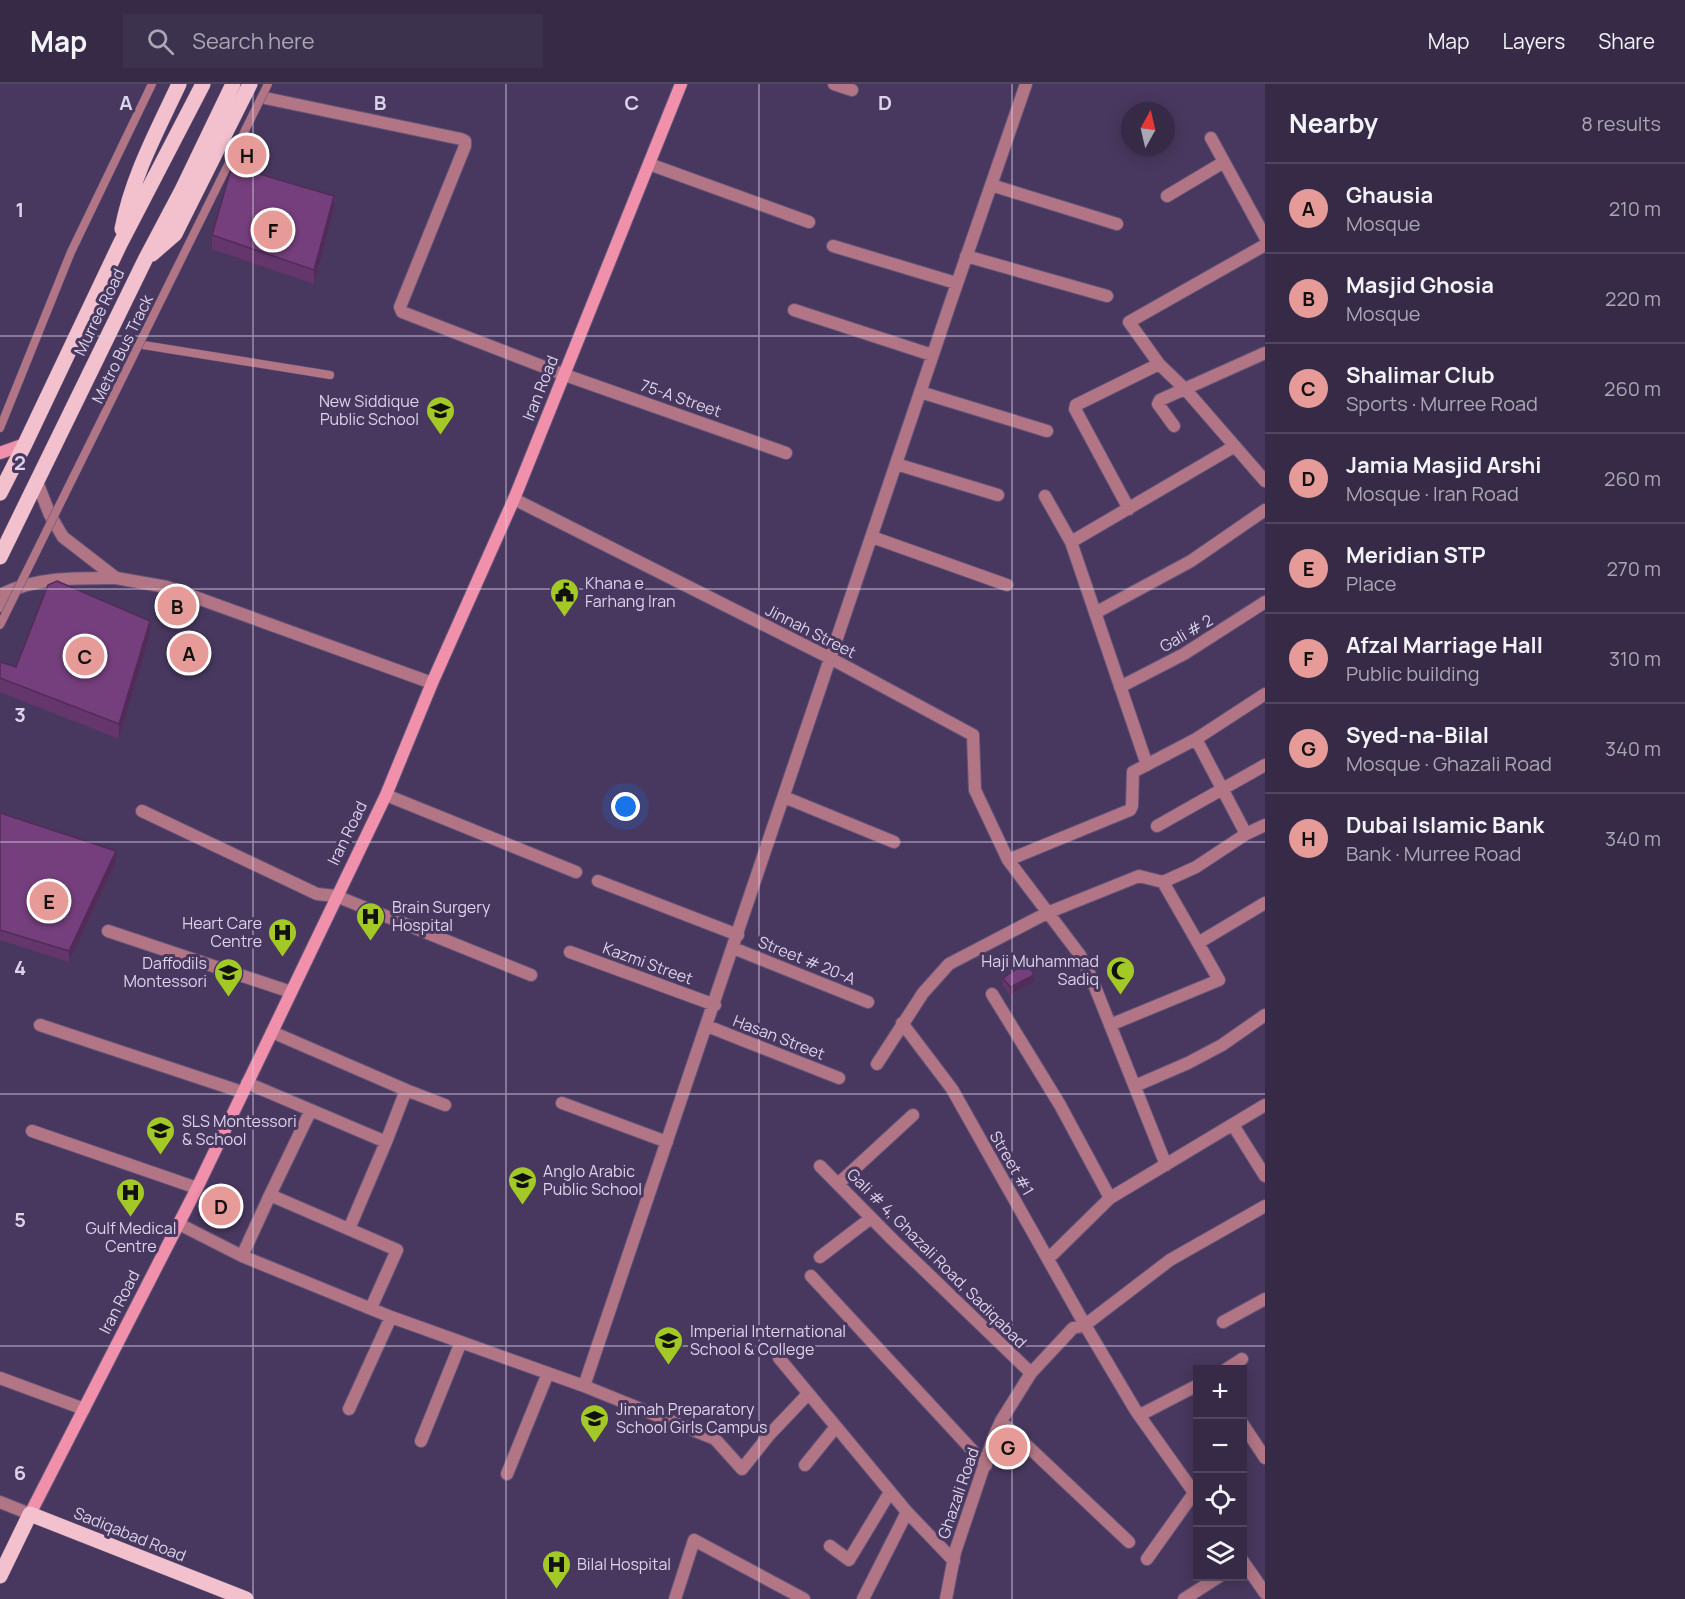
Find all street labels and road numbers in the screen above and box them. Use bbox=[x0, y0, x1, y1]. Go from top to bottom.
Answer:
street label: Murree Road bbox=[68, 265, 130, 359]
street label: Metro Bus Track bbox=[86, 290, 158, 407]
street label: Iran Road bbox=[517, 352, 563, 424]
street label: 75-A Street bbox=[638, 374, 724, 422]
street label: Jinnah Street bbox=[762, 599, 860, 663]
street label: Gali # 2 bbox=[1155, 609, 1217, 657]
street label: Iran Road bbox=[322, 797, 372, 869]
street label: Street # 20-A bbox=[755, 930, 859, 990]
street label: Kazmi Street bbox=[600, 937, 696, 989]
street label: Hasan Street bbox=[730, 1009, 828, 1065]
street label: Street #1 bbox=[985, 1127, 1039, 1199]
street label: Gali # 4, Ghazali Road, Sadiqabad bbox=[842, 1163, 1032, 1353]
street label: Iran Road bbox=[94, 1266, 144, 1338]
street label: Ghazali Road bbox=[932, 1444, 984, 1542]
street label: Sadiqabad Road bbox=[71, 1501, 189, 1567]

